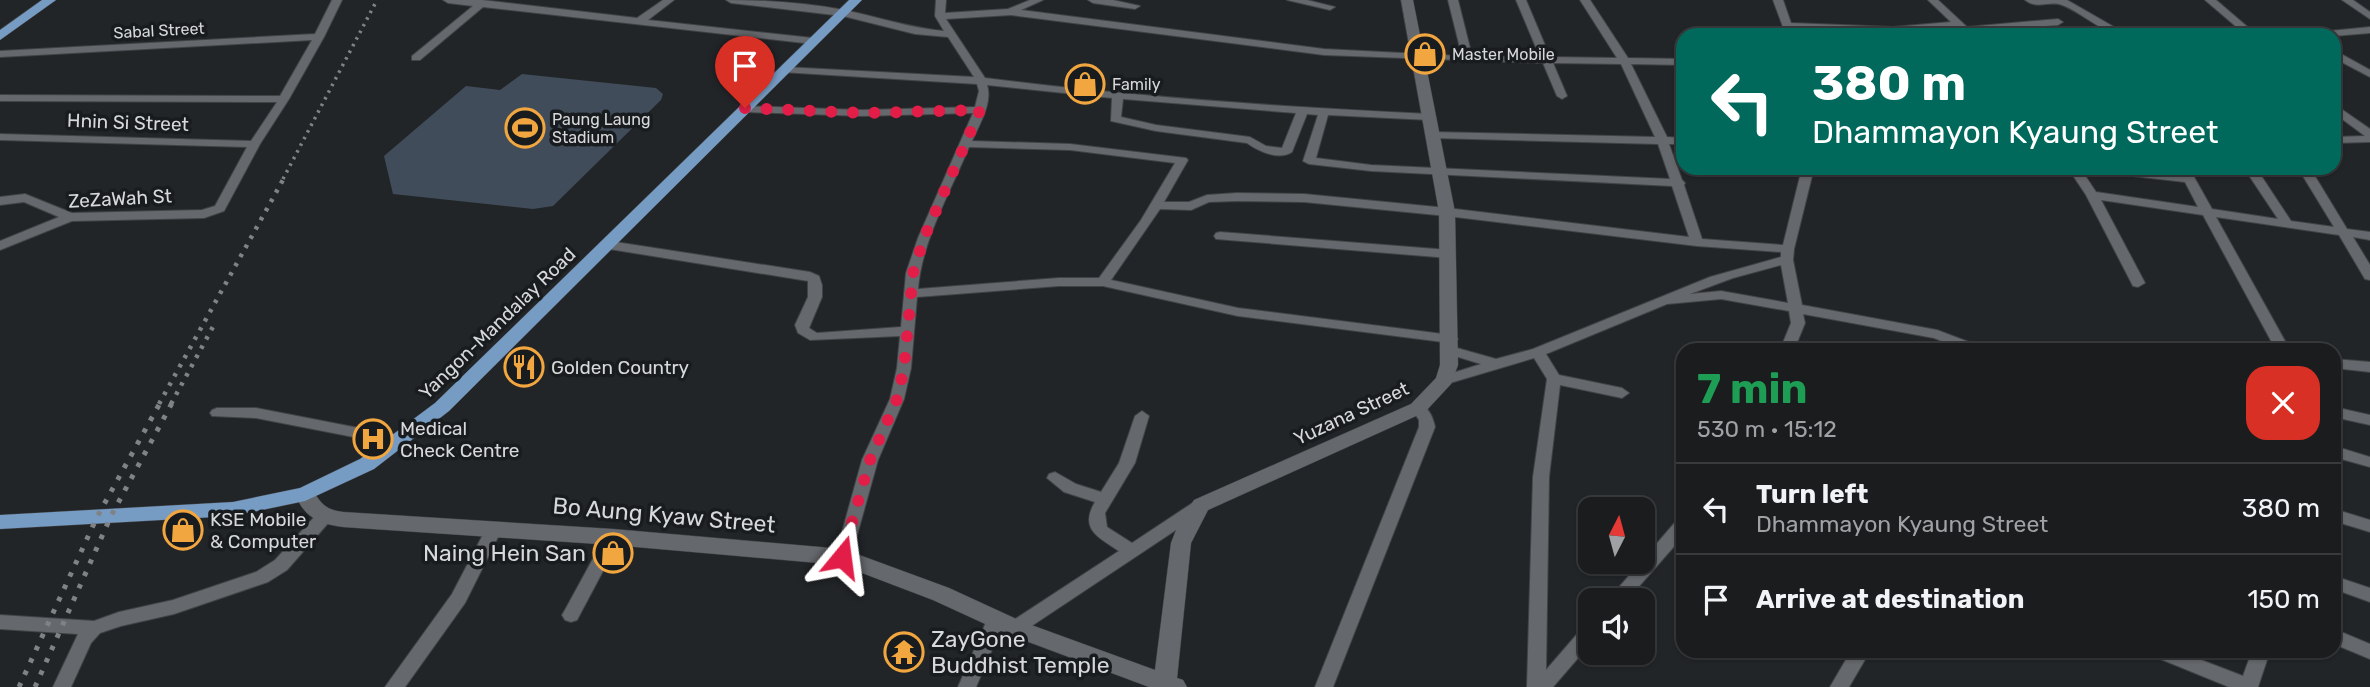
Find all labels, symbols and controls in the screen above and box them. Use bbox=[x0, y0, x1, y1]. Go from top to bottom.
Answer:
street label: Sabal Street bbox=[113, 19, 205, 42]
shop icon: Master Mobile bbox=[1404, 33, 1446, 75]
pin bbox=[715, 36, 775, 108]
place label: Master Mobile bbox=[1452, 45, 1555, 64]
icon: arrive bbox=[726, 47, 764, 85]
text: 380 m bbox=[1812, 54, 1966, 112]
icon: left bbox=[1697, 56, 1788, 147]
shop icon: Family bbox=[1064, 63, 1106, 105]
place label: Family bbox=[1112, 75, 1161, 94]
sports icon: Paung Laung Stadium bbox=[504, 107, 546, 149]
street label: Hnin Si Street bbox=[67, 109, 190, 136]
place label: Paung Laung Stadium bbox=[552, 110, 650, 147]
text: Dhammayon Kyaung Street bbox=[1812, 113, 2219, 151]
street label: ZeZaWah St bbox=[68, 184, 173, 213]
street label: Yangon-Mandalay Road bbox=[414, 243, 580, 404]
restaurant icon: Golden Country bbox=[503, 346, 545, 388]
place label: Golden Country bbox=[551, 356, 689, 379]
text: 7 min bbox=[1697, 364, 1808, 414]
button: close bbox=[2246, 366, 2320, 440]
street label: Yuzana Street bbox=[1290, 377, 1413, 450]
text: 530 m · 15:12 bbox=[1697, 415, 1837, 443]
place label: Medical Check Centre bbox=[400, 417, 519, 462]
hospital icon: Medical Check Centre bbox=[352, 418, 394, 460]
text: Turn left bbox=[1756, 479, 1868, 510]
icon: left bbox=[1697, 490, 1735, 528]
street label: Bo Aung Kyaw Street bbox=[551, 491, 777, 539]
text: 380 m bbox=[2242, 493, 2320, 524]
north arrow bbox=[1578, 497, 1656, 574]
map controls bbox=[1578, 497, 1655, 665]
place label: KSE Mobile & Computer bbox=[210, 508, 317, 553]
shop icon: KSE Mobile & Computer bbox=[162, 509, 204, 551]
text: Dhammayon Kyaung Street bbox=[1756, 510, 2048, 538]
position arrow bbox=[805, 520, 879, 594]
shop icon: Naing Hein San bbox=[592, 532, 634, 574]
place label: Naing Hein San bbox=[423, 539, 586, 567]
icon: arrive bbox=[1697, 581, 1735, 619]
text: Arrive at destination bbox=[1756, 584, 2024, 615]
text: 150 m bbox=[2247, 584, 2320, 615]
button: sound bbox=[1578, 588, 1655, 665]
place label: ZayGone Buddhist Temple bbox=[931, 625, 1110, 679]
temple icon: ZayGone Buddhist Temple bbox=[883, 631, 925, 673]

